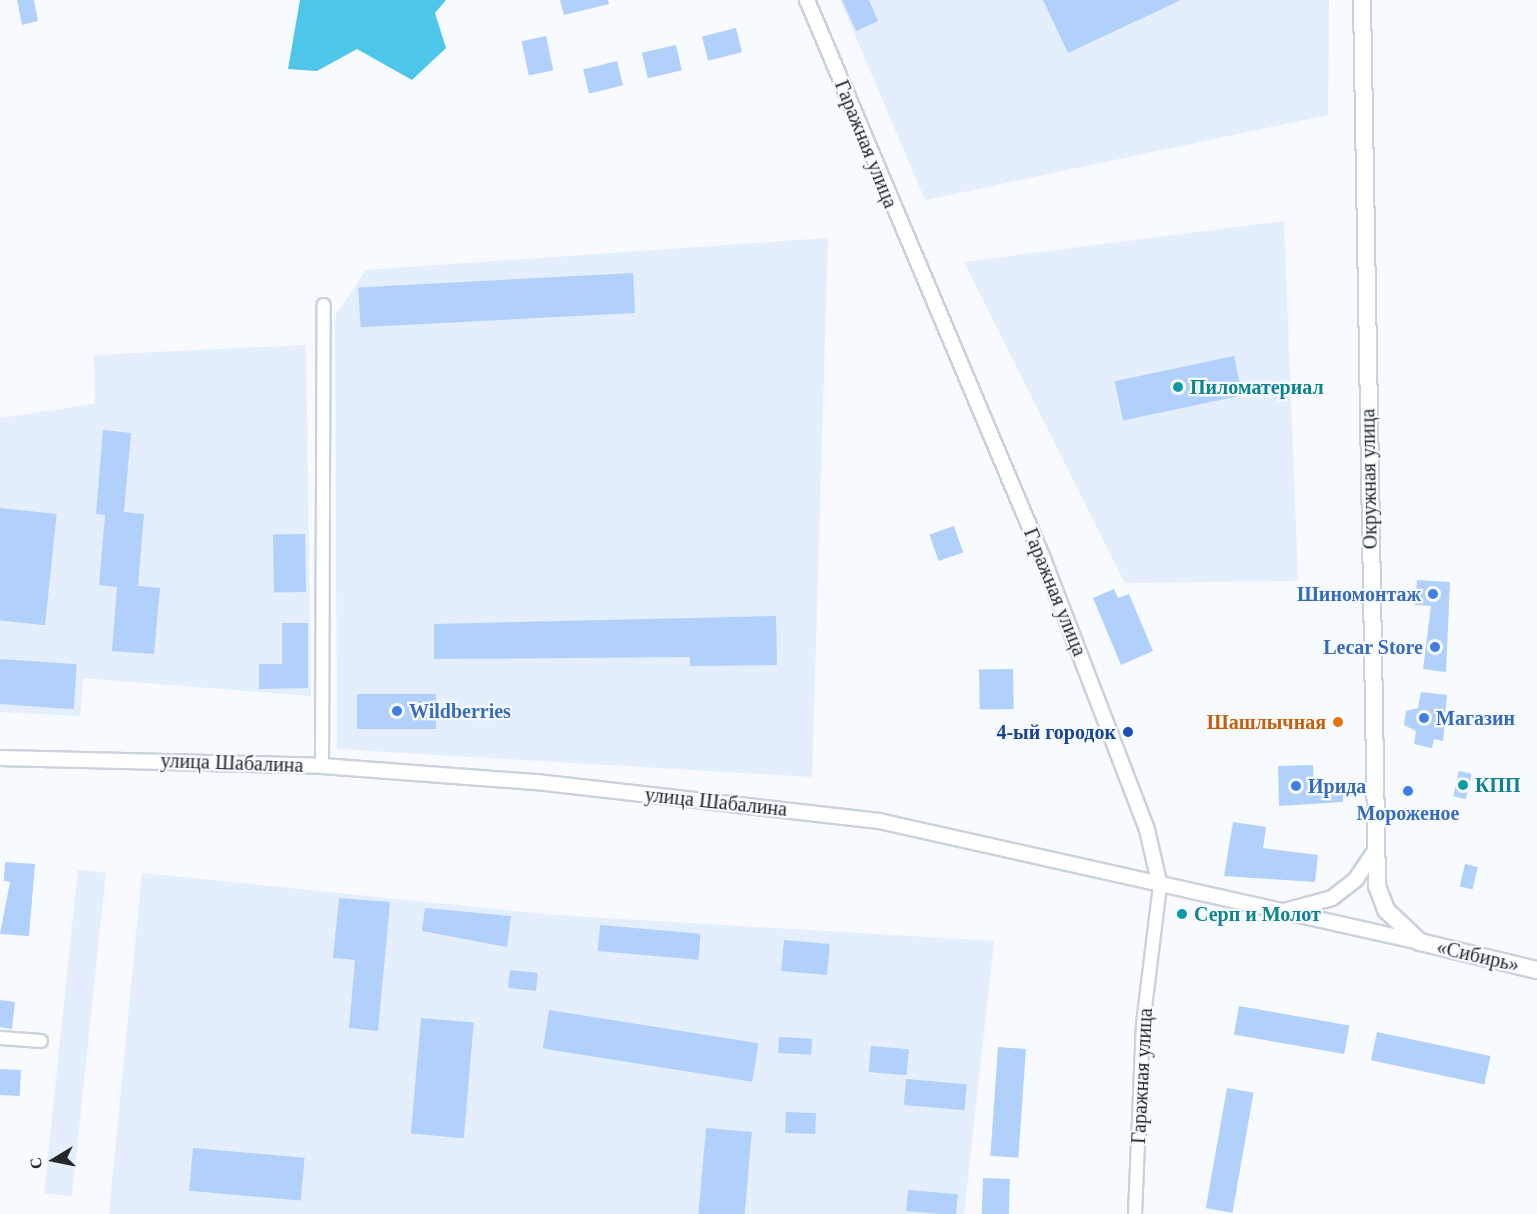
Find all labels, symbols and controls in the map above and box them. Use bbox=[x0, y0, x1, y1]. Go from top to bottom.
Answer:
street label: Гаражная улица bbox=[829, 77, 903, 211]
place label: Пиломатериал bbox=[1190, 375, 1324, 399]
marker: Пиломатериал bbox=[1171, 380, 1185, 394]
street label: Окружная улица bbox=[1356, 408, 1382, 550]
street label: Гаражная улица bbox=[1018, 525, 1092, 659]
place label: Шиномонтаж bbox=[1297, 582, 1421, 606]
marker: Шиномонтаж bbox=[1426, 587, 1440, 601]
place label: Lecar Store bbox=[1323, 635, 1423, 659]
marker: Lecar Store bbox=[1428, 640, 1442, 654]
place label: Wildberries bbox=[409, 699, 511, 723]
marker: Wildberries bbox=[390, 704, 404, 718]
place label: Магазин bbox=[1436, 706, 1515, 730]
place label: Шашлычная bbox=[1207, 710, 1326, 734]
marker: Магазин bbox=[1417, 711, 1431, 725]
marker: Шашлычная bbox=[1331, 715, 1345, 729]
place label: 4-ый городок bbox=[996, 720, 1116, 744]
marker: 4-ый городок bbox=[1121, 725, 1135, 739]
street label: улица Шабалина bbox=[160, 749, 304, 777]
place label: КПП bbox=[1475, 773, 1521, 797]
place label: Ирида bbox=[1308, 774, 1366, 798]
marker: КПП bbox=[1456, 778, 1470, 792]
marker: Ирида bbox=[1289, 779, 1303, 793]
street label: улица Шабалина bbox=[644, 783, 788, 821]
marker: Мороженое bbox=[1401, 784, 1415, 798]
place label: Мороженое bbox=[1357, 801, 1459, 825]
place label: Серп и Молот bbox=[1194, 902, 1321, 926]
marker: Серп и Молот bbox=[1175, 907, 1189, 921]
street label: «Сибирь» bbox=[1434, 935, 1522, 977]
street label: Гаражная улица bbox=[1126, 1008, 1158, 1144]
north arrow bbox=[24, 1130, 84, 1190]
text: С bbox=[26, 1156, 45, 1170]

